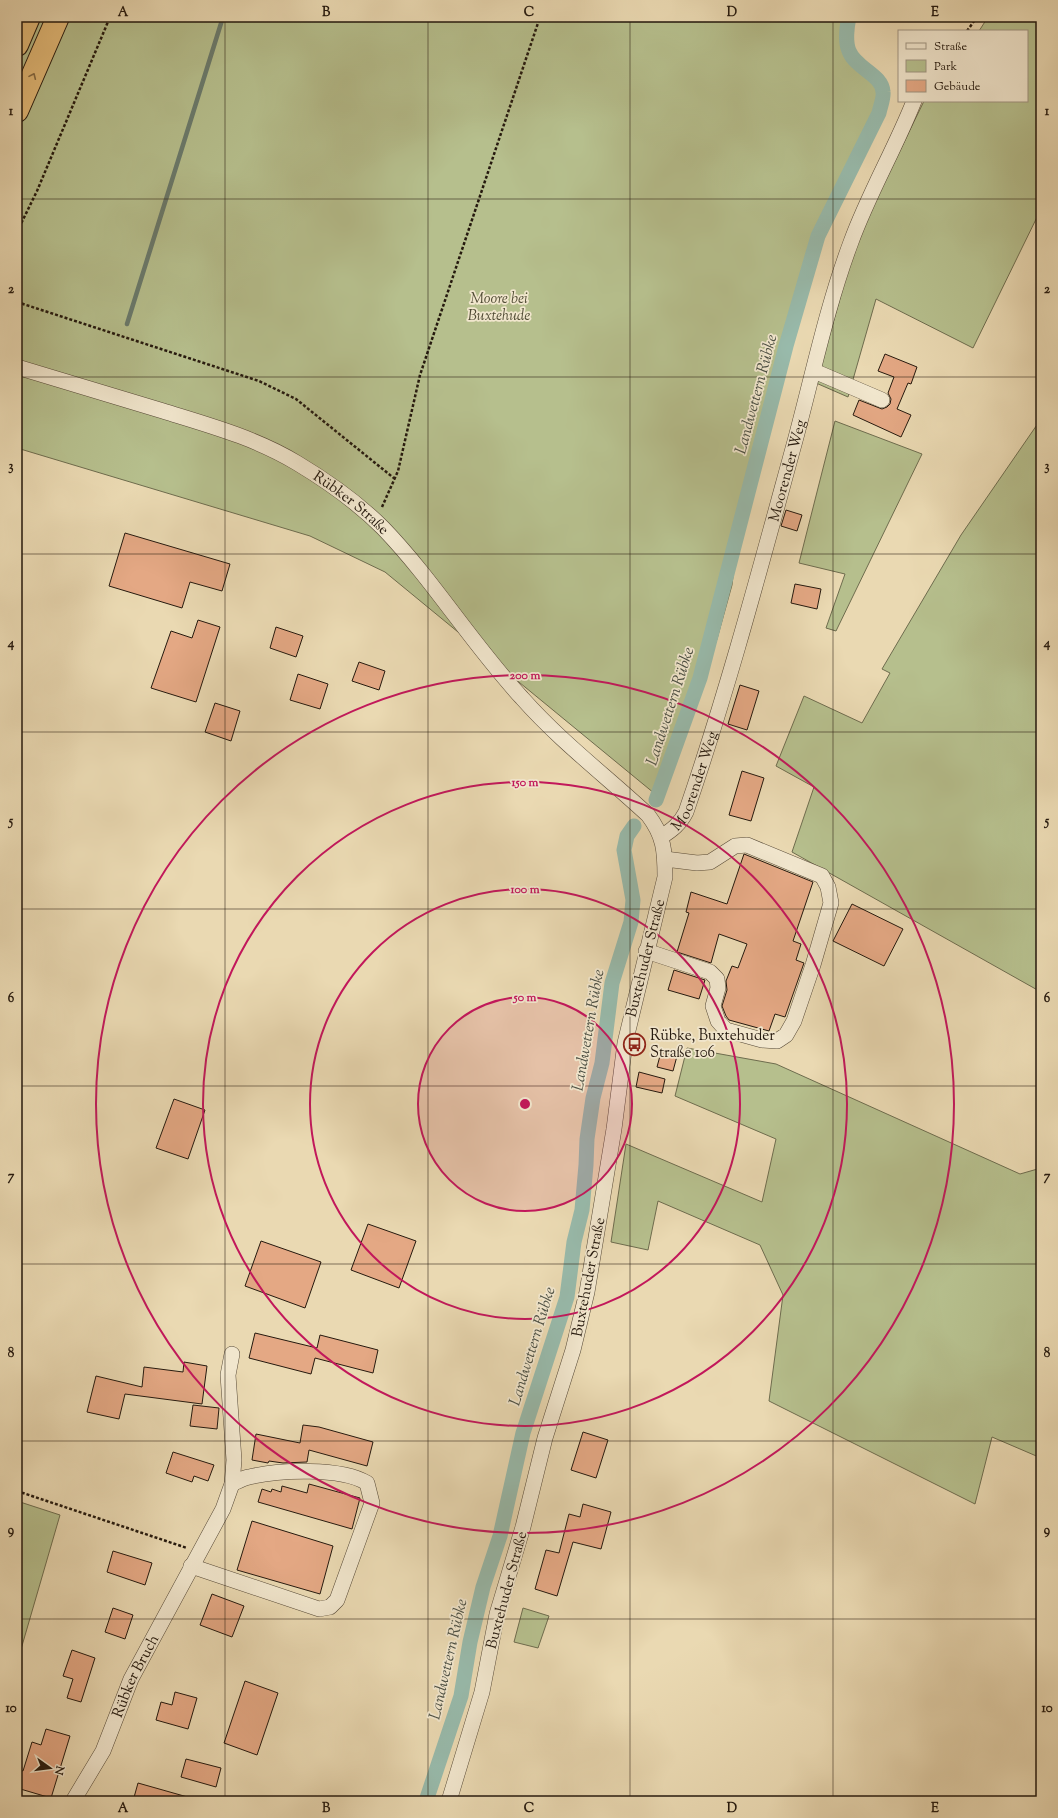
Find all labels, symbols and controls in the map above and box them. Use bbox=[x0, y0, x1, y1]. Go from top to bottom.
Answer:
text: A bbox=[118, 4, 129, 22]
text: B bbox=[322, 4, 331, 22]
text: C bbox=[524, 4, 534, 22]
text: D bbox=[727, 4, 737, 22]
text: E bbox=[931, 4, 939, 22]
legend bbox=[898, 30, 1028, 102]
text: Straße bbox=[934, 38, 968, 56]
text: Park bbox=[934, 58, 957, 76]
one-way arrow bbox=[28, 72, 36, 79]
text: Gebäude bbox=[934, 78, 981, 96]
text: 1 bbox=[9, 103, 14, 121]
text: 1 bbox=[1045, 103, 1050, 121]
text: 2 bbox=[8, 281, 15, 299]
text: 2 bbox=[1044, 281, 1051, 299]
park label: Moore bei Buxtehude bbox=[468, 289, 530, 327]
water label: Landwettern Rübke bbox=[730, 332, 784, 457]
street label: Moorender Weg bbox=[764, 417, 812, 524]
text: 3 bbox=[8, 458, 14, 476]
text: 3 bbox=[1044, 458, 1050, 476]
street label: Rübker Straße bbox=[308, 467, 393, 540]
text: 4 bbox=[7, 635, 15, 653]
text: 4 bbox=[1043, 635, 1051, 653]
water label: Landwettern Rübke bbox=[641, 645, 701, 769]
text: 200 m bbox=[510, 667, 540, 685]
street label: Moorender Weg bbox=[667, 729, 724, 836]
text: 150 m bbox=[510, 774, 539, 792]
text: 5 bbox=[8, 813, 14, 831]
text: 5 bbox=[1044, 813, 1050, 831]
text: 100 m bbox=[509, 881, 540, 899]
street label: Buxtehuder Straße bbox=[622, 897, 671, 1020]
water label: Landwettern Rübke bbox=[567, 968, 611, 1093]
text: 50 m bbox=[513, 989, 537, 1007]
text: 6 bbox=[8, 990, 15, 1008]
text: 6 bbox=[1044, 990, 1051, 1008]
place label: Rübke, Buxtehuder Straße 106 bbox=[650, 1026, 775, 1064]
bus stop icon: Rübke, Buxtehuder Straße 106 bbox=[622, 1031, 648, 1057]
centre of rings bbox=[518, 1097, 532, 1111]
text: 7 bbox=[8, 1168, 15, 1186]
text: 7 bbox=[1044, 1168, 1051, 1186]
street label: Buxtehuder Straße bbox=[568, 1216, 611, 1339]
water label: Landwettern Rübke bbox=[504, 1284, 562, 1409]
text: 8 bbox=[8, 1345, 15, 1363]
text: 8 bbox=[1044, 1345, 1051, 1363]
text: 9 bbox=[8, 1522, 15, 1540]
text: 9 bbox=[1044, 1522, 1051, 1540]
street label: Buxtehuder Straße bbox=[482, 1529, 533, 1652]
water label: Landwettern Rübke bbox=[424, 1597, 475, 1722]
street label: Rübker Bruch bbox=[108, 1631, 165, 1721]
text: 10 bbox=[5, 1700, 17, 1718]
text: 10 bbox=[1041, 1700, 1053, 1718]
north arrow bbox=[30, 1748, 70, 1788]
text: N bbox=[50, 1763, 68, 1777]
text: A bbox=[118, 1800, 129, 1818]
text: B bbox=[322, 1800, 331, 1818]
text: C bbox=[524, 1800, 534, 1818]
text: D bbox=[727, 1800, 737, 1818]
text: E bbox=[931, 1800, 939, 1818]

